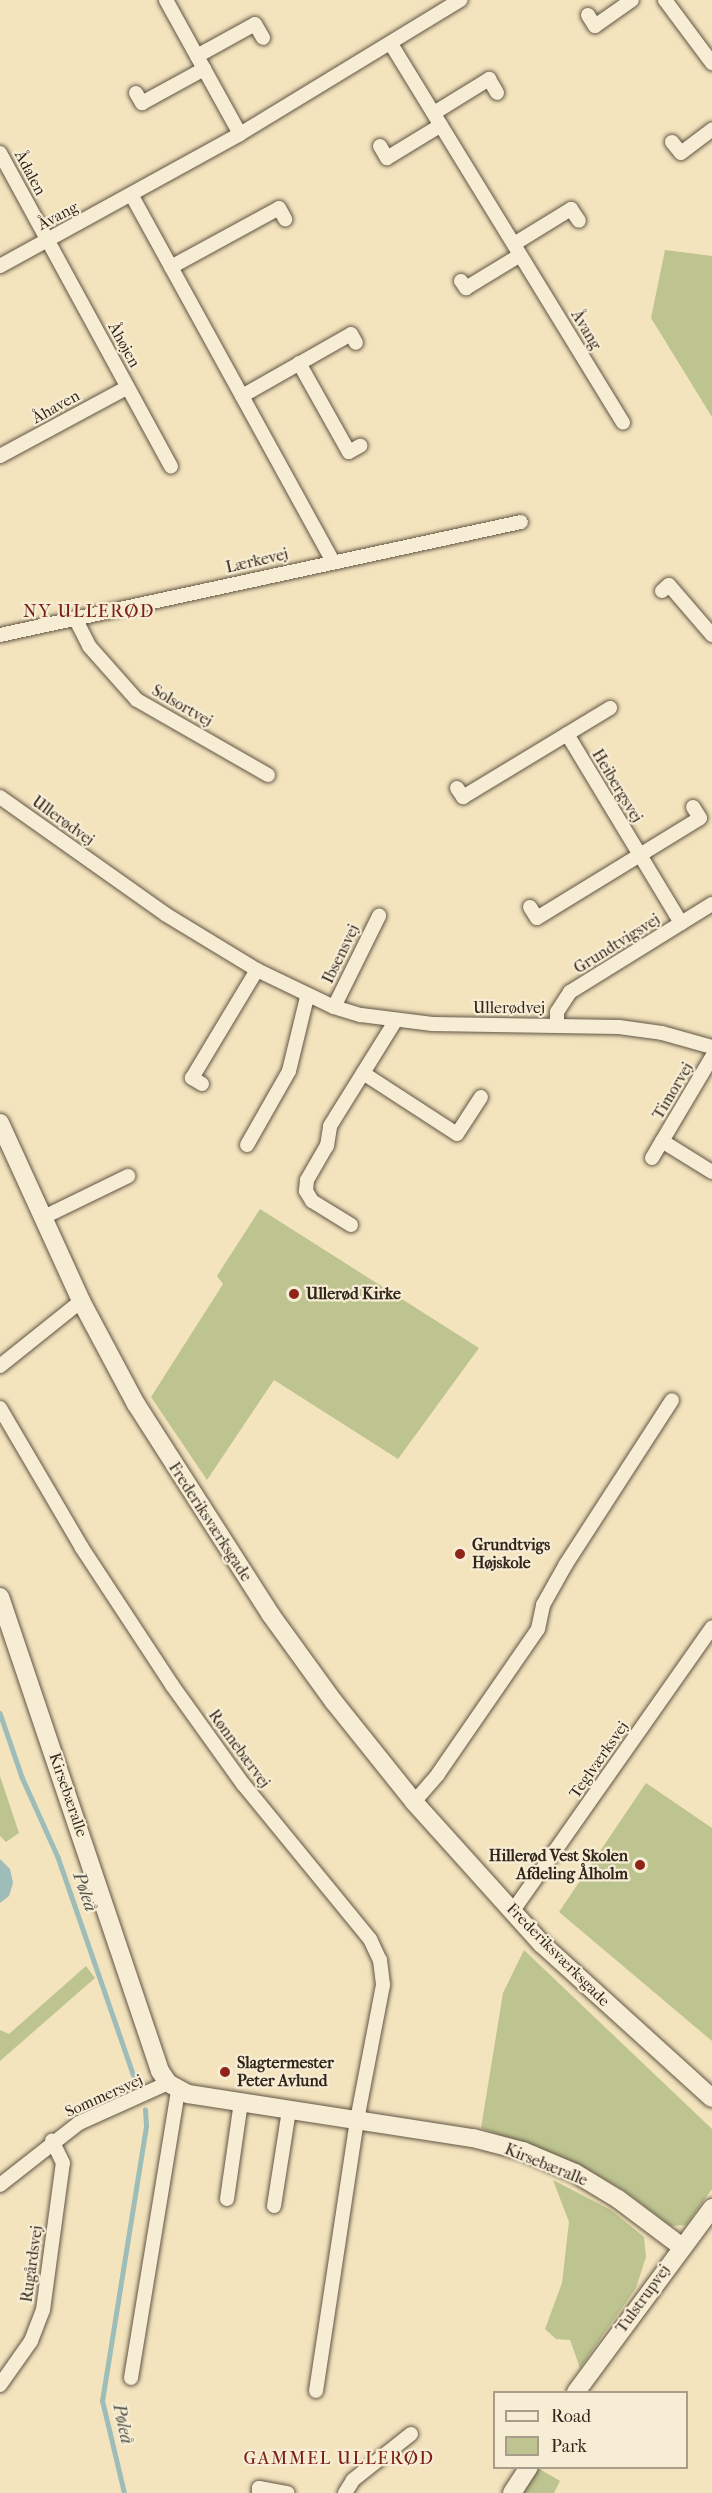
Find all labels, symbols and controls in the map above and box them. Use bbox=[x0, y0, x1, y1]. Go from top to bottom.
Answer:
street label: Ådalen bbox=[10, 147, 50, 199]
street label: Åvang bbox=[34, 197, 82, 235]
street label: Åvang bbox=[567, 307, 605, 353]
street label: Åhøjen bbox=[104, 319, 144, 371]
street label: Åhaven bbox=[29, 386, 83, 428]
street label: Lærkevej bbox=[224, 545, 290, 577]
district label: NY ULLERØD bbox=[23, 601, 155, 623]
street label: Solsortvej bbox=[148, 681, 216, 731]
street label: Heibergsvej bbox=[588, 746, 646, 826]
street label: Ullerødvej bbox=[28, 792, 98, 850]
street label: Grundtvigsvej bbox=[570, 910, 664, 978]
street label: Ibsensvej bbox=[318, 921, 364, 987]
street label: Ullerødvej bbox=[473, 998, 545, 1018]
street label: Timorvej bbox=[649, 1059, 697, 1123]
place label: Ullerød Kirke bbox=[306, 1284, 401, 1304]
marker: Ullerød Kirke bbox=[287, 1287, 301, 1301]
street label: Frederiksværksgade bbox=[164, 1459, 256, 1585]
place label: Grundtvigs Højskole bbox=[472, 1535, 550, 1573]
marker: Grundtvigs Højskole bbox=[453, 1547, 467, 1561]
street label: Rønnebærvej bbox=[204, 1706, 274, 1792]
street label: Teglværksvej bbox=[565, 1718, 633, 1802]
street label: Kirsebæralle bbox=[45, 1750, 91, 1840]
place label: Hillerød Vest Skolen Afdeling Ålholm bbox=[489, 1846, 628, 1884]
marker: Hillerød Vest Skolen Afdeling Ålholm bbox=[633, 1858, 647, 1872]
water label: Pøleå bbox=[67, 1869, 101, 1915]
street label: Frederiksværksgade bbox=[502, 1899, 614, 2011]
place label: Slagtermester Peter Avlund bbox=[237, 2053, 334, 2091]
marker: Slagtermester Peter Avlund bbox=[218, 2065, 232, 2079]
street label: Sommersvej bbox=[62, 2070, 146, 2122]
street label: Kirsebæralle bbox=[502, 2140, 590, 2190]
street label: Rugårdsvej bbox=[17, 2224, 47, 2304]
street label: Tulstrupvej bbox=[612, 2261, 674, 2337]
legend bbox=[493, 2391, 688, 2469]
water label: Pøleå bbox=[107, 2402, 137, 2446]
text: Road bbox=[551, 2406, 591, 2427]
text: Park bbox=[551, 2436, 587, 2457]
district label: GAMMEL ULLERØD bbox=[244, 2448, 434, 2470]

